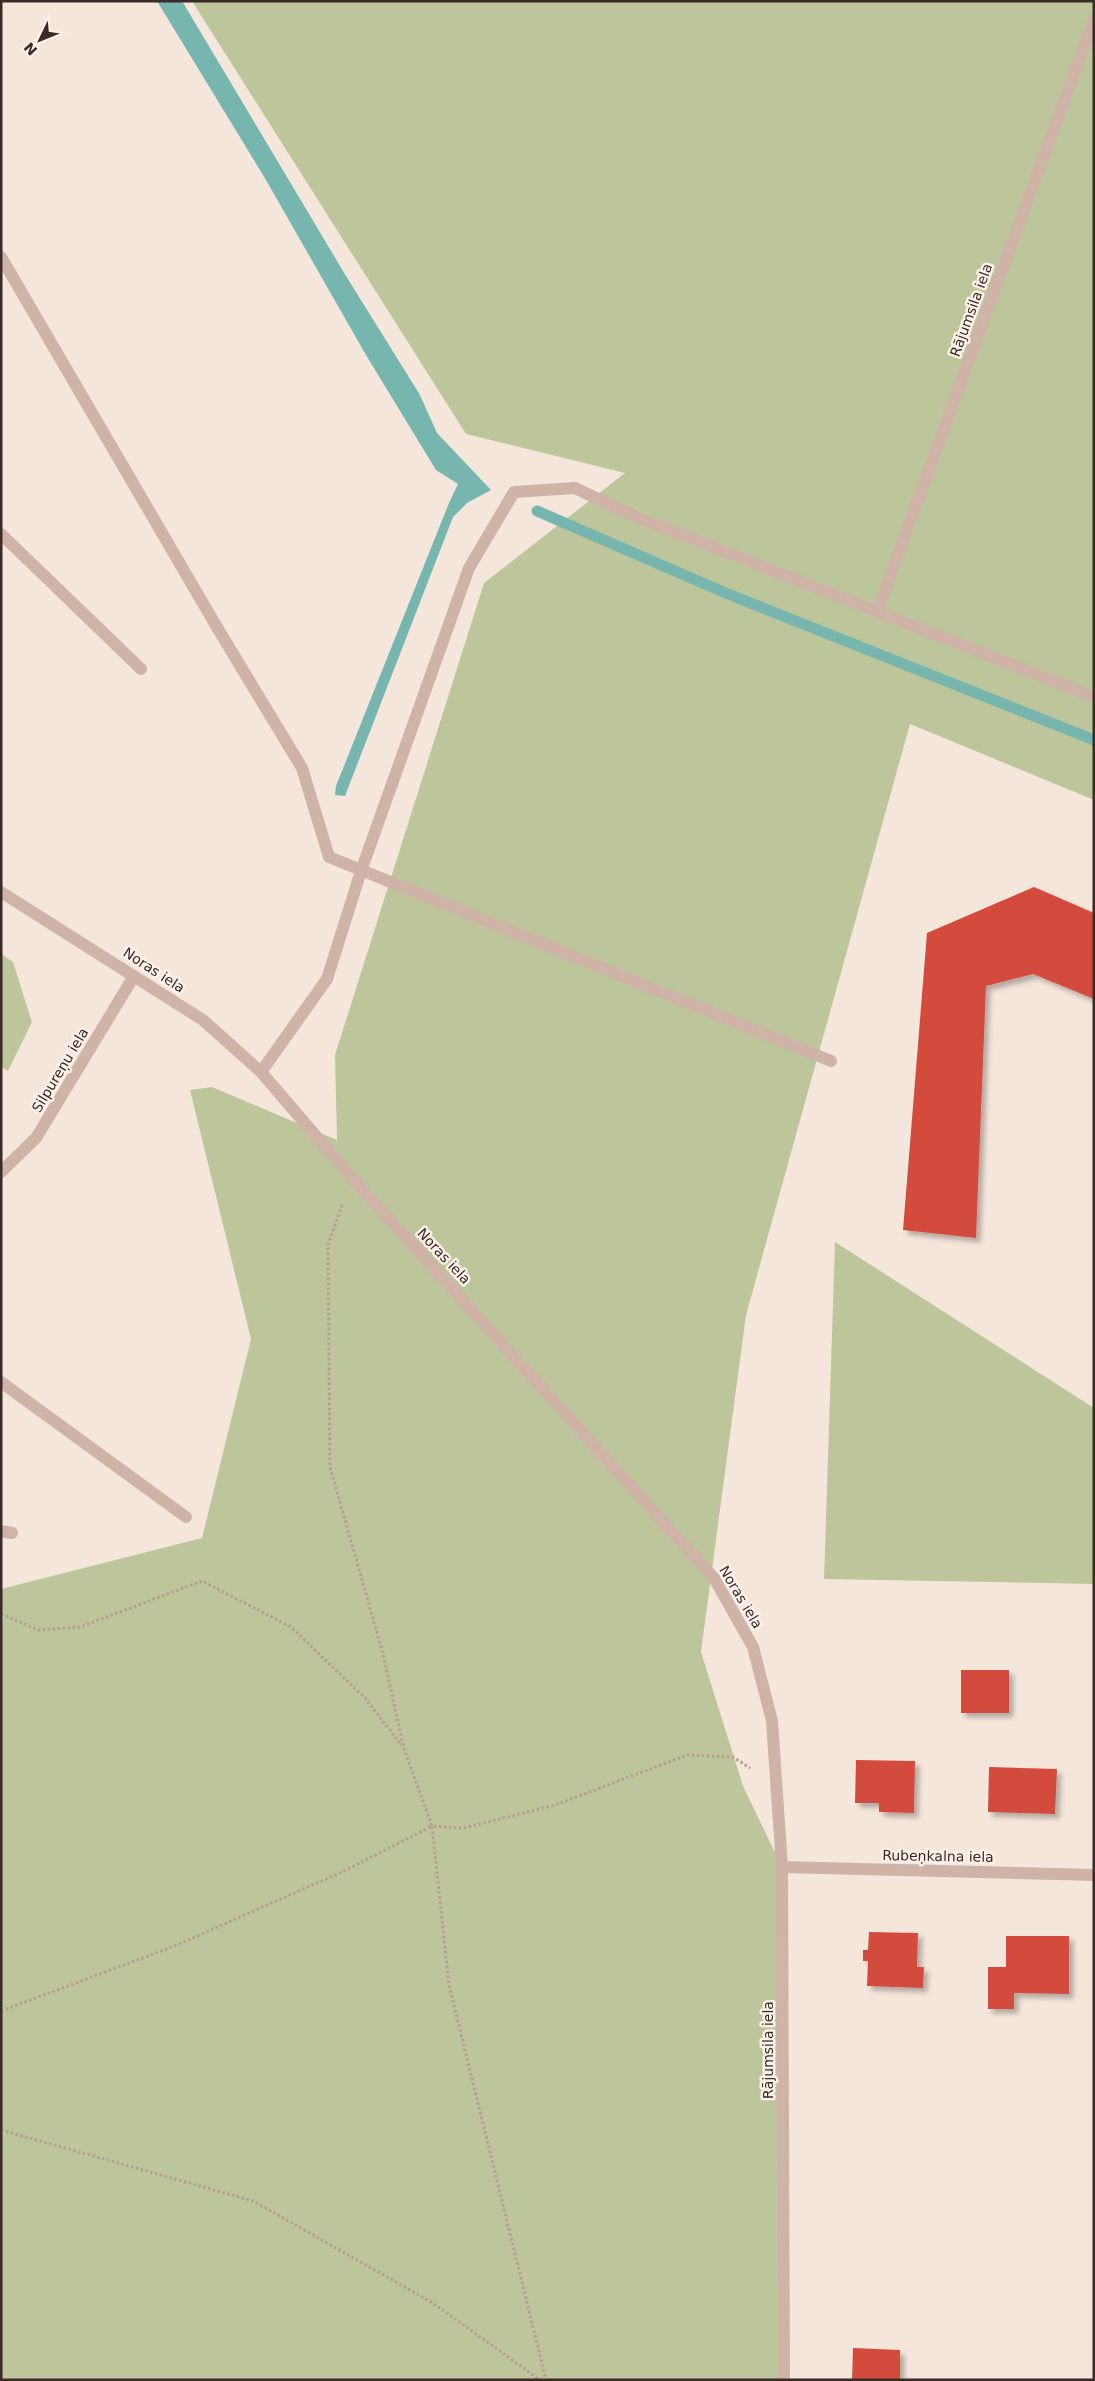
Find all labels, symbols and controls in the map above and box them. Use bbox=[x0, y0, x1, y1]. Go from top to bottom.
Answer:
north arrow bbox=[15, 15, 65, 65]
text: N bbox=[21, 39, 40, 59]
street label: Rājumsila iela bbox=[947, 261, 995, 359]
street label: Noras iela bbox=[120, 944, 188, 996]
street label: Silpureņu iela bbox=[29, 1025, 92, 1116]
street label: Noras iela bbox=[414, 1225, 474, 1287]
street label: Noras iela bbox=[716, 1563, 766, 1631]
street label: Rubeņkalna iela bbox=[882, 1847, 994, 1866]
street label: Rājumsila iela bbox=[760, 2001, 776, 2099]

